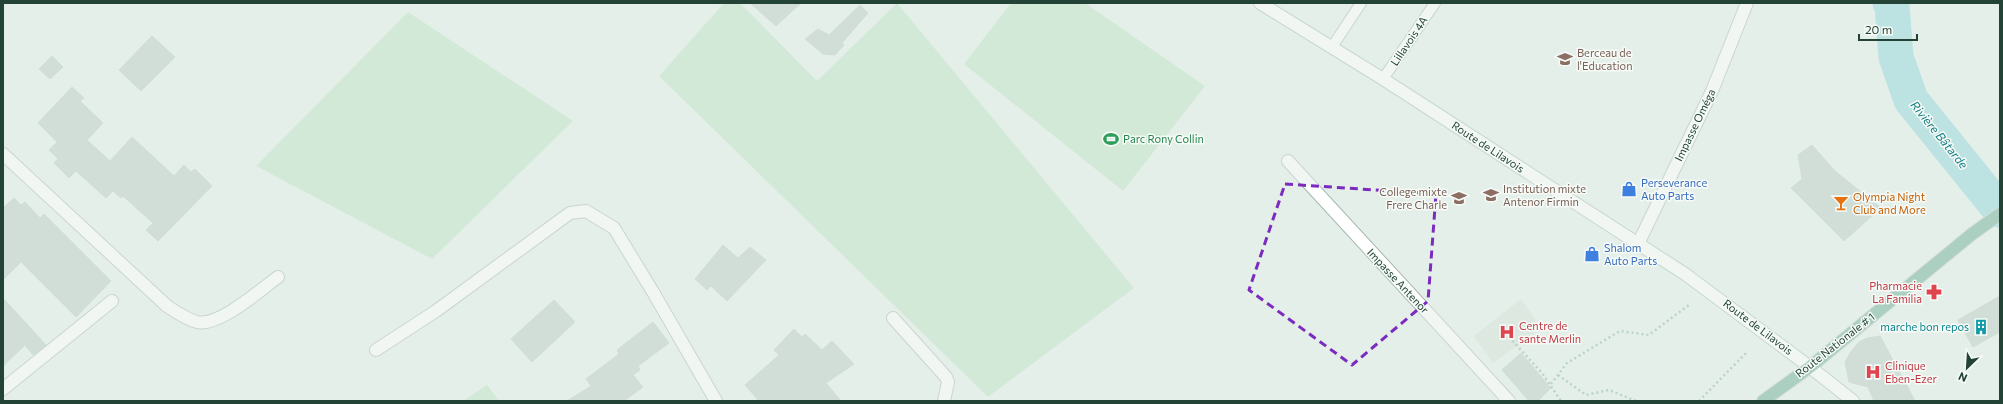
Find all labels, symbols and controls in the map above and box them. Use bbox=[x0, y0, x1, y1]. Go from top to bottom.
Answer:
street label: Lillavois 4A bbox=[1387, 13, 1430, 68]
scale bar bbox=[1859, 16, 1917, 42]
text: 20 m bbox=[1865, 22, 1892, 36]
place label: Berceau de l'Education bbox=[1577, 46, 1632, 72]
school or university icon: Berceau de l'Education bbox=[1556, 50, 1574, 68]
street label: Impasse Oméga bbox=[1671, 86, 1718, 163]
water label: Rivière Bâtarde bbox=[1908, 98, 1972, 172]
street label: Route de Lilavois bbox=[1450, 118, 1527, 175]
sports icon: Parc Rony Collin bbox=[1102, 130, 1120, 148]
place label: Parc Rony Collin bbox=[1123, 132, 1204, 145]
place label: Perseverance Auto Parts bbox=[1641, 176, 1707, 202]
shop icon: Perseverance Auto Parts bbox=[1620, 180, 1638, 198]
place label: Institution mixte Antenor Firmin bbox=[1503, 182, 1586, 208]
place label: College mixte Frere Charle bbox=[1379, 185, 1447, 211]
school or university icon: Institution mixte Antenor Firmin bbox=[1482, 186, 1500, 204]
school or university icon: College mixte Frere Charle bbox=[1450, 189, 1468, 207]
place label: Olympia Night Club and More bbox=[1853, 190, 1926, 216]
bar icon: Olympia Night Club and More bbox=[1832, 194, 1850, 212]
place label: Shalom Auto Parts bbox=[1604, 241, 1657, 267]
street label: Impasse Antenor bbox=[1365, 245, 1432, 316]
shop icon: Shalom Auto Parts bbox=[1583, 245, 1601, 263]
place label: Pharmacie La Familia bbox=[1869, 279, 1922, 305]
pharmacy icon: Pharmacie La Familia bbox=[1925, 283, 1943, 301]
street label: Route de Lilavois bbox=[1721, 296, 1796, 357]
street label: Route Nationale # 1 bbox=[1792, 310, 1877, 380]
building icon: marche bon repos bbox=[1972, 318, 1990, 336]
place label: Centre de sante Merlin bbox=[1519, 319, 1581, 345]
place label: marche bon repos bbox=[1880, 320, 1969, 333]
hospital icon: Centre de sante Merlin bbox=[1498, 323, 1516, 341]
north arrow bbox=[1947, 348, 1987, 388]
place label: Clinique Eben-Ezer bbox=[1885, 359, 1938, 385]
hospital icon: Clinique Eben-Ezer bbox=[1864, 363, 1882, 381]
text: N bbox=[1956, 370, 1969, 385]

